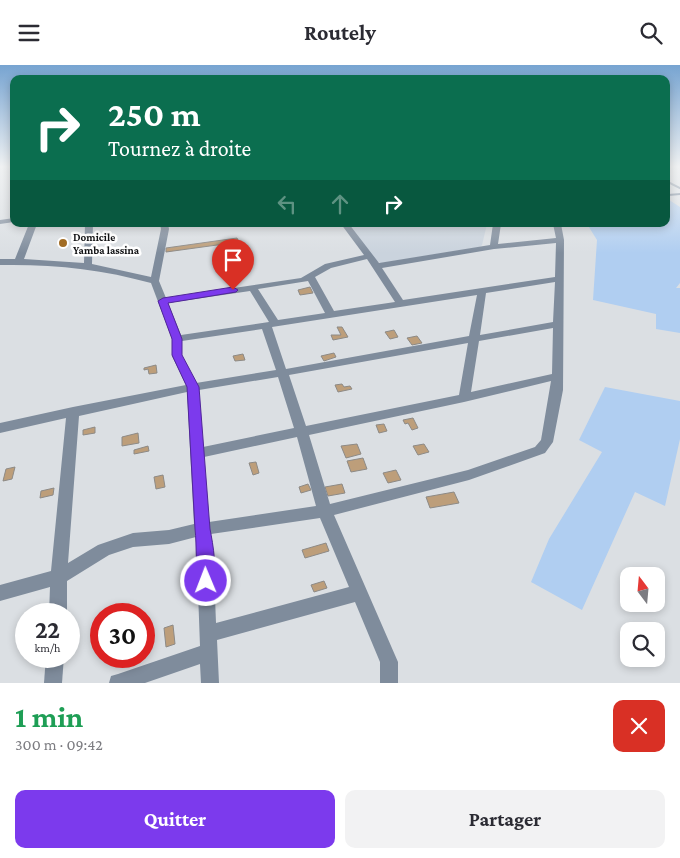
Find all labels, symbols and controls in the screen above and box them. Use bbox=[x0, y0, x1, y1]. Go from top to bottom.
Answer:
icon: menu bbox=[15, 19, 43, 47]
icon: search bbox=[637, 19, 665, 47]
text: Routely bbox=[304, 20, 376, 45]
icon: right bbox=[25, 95, 90, 160]
text: 250 m bbox=[108, 95, 201, 134]
text: Tournez à droite bbox=[108, 136, 251, 161]
icon: left bbox=[273, 190, 301, 218]
icon: ahead bbox=[326, 190, 354, 218]
icon: right bbox=[379, 190, 407, 218]
place label: Domicile Yamba lassina bbox=[73, 231, 140, 256]
marker: Domicile Yamba lassina bbox=[57, 237, 69, 249]
pin bbox=[212, 239, 254, 290]
icon: arrive bbox=[219, 246, 247, 274]
position arrow bbox=[179, 554, 231, 606]
north arrow bbox=[620, 567, 665, 613]
map controls bbox=[620, 567, 665, 667]
speed limit sign: 30 bbox=[90, 603, 155, 668]
text: 22 bbox=[35, 616, 60, 643]
button: search bbox=[620, 622, 665, 667]
text: km/h bbox=[35, 641, 60, 655]
text: 1 min bbox=[15, 700, 83, 733]
button: close bbox=[613, 700, 665, 752]
text: 300 m · 09:42 bbox=[15, 736, 103, 753]
button: Quitter bbox=[15, 790, 335, 848]
button: Partager bbox=[345, 790, 665, 848]

